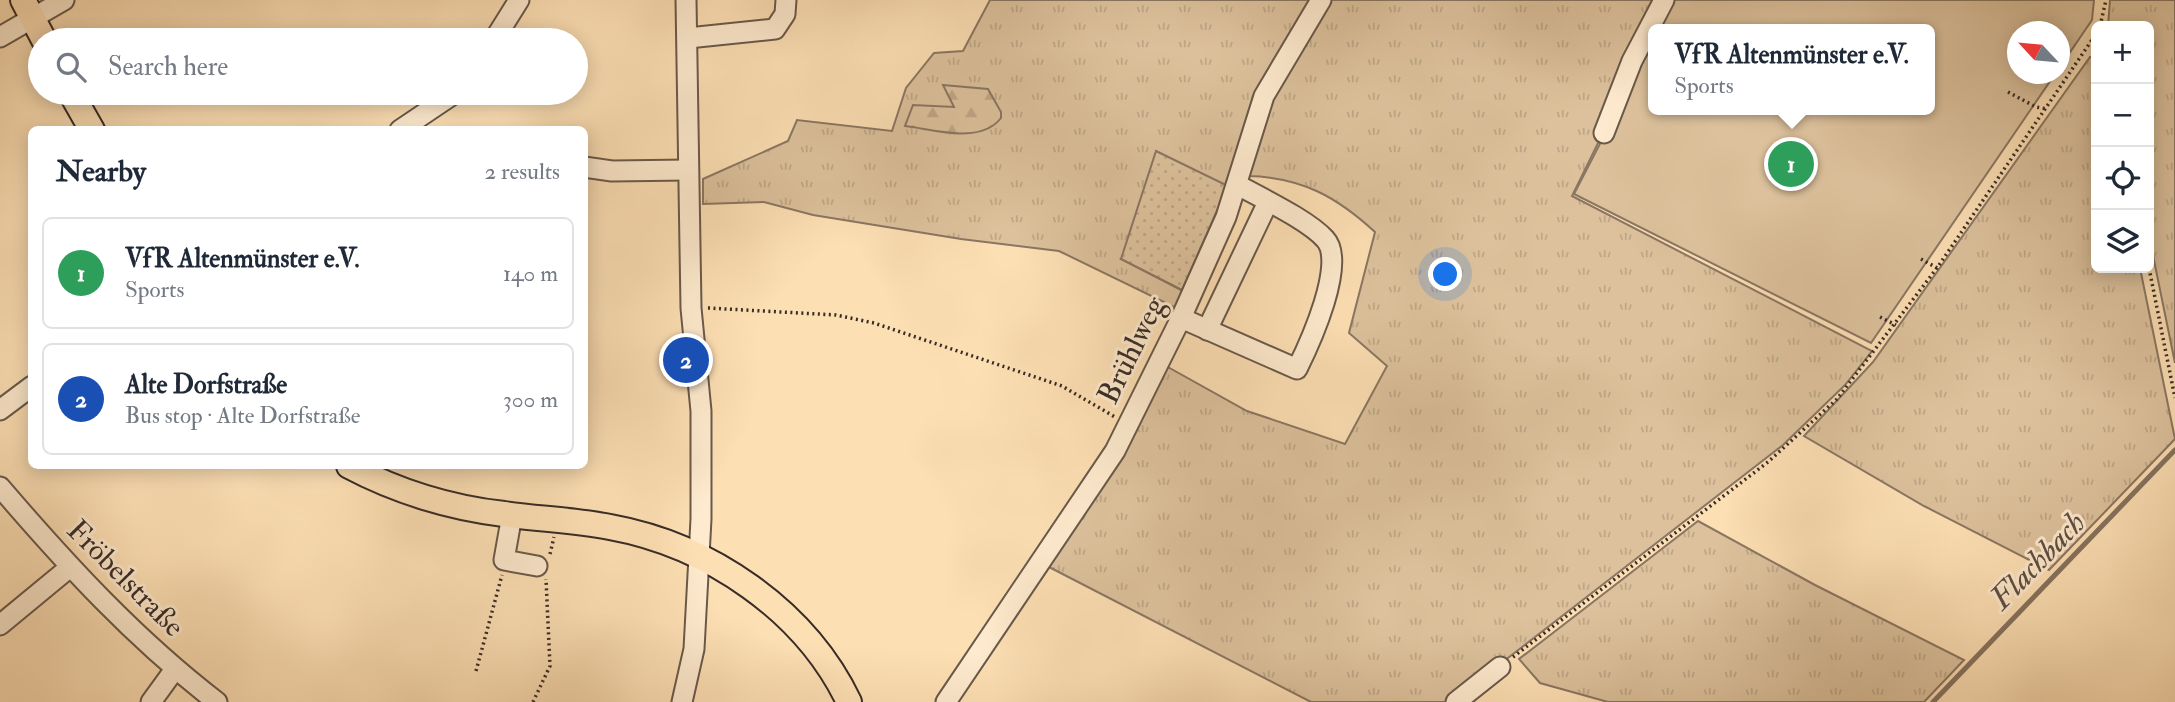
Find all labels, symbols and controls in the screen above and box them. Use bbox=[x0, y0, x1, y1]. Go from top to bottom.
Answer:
north arrow bbox=[2007, 21, 2070, 84]
map controls bbox=[2091, 21, 2154, 273]
button: + bbox=[2091, 21, 2154, 84]
popup bbox=[1648, 24, 1935, 115]
search box bbox=[28, 28, 588, 105]
text: VfR Altenmünster e.V. bbox=[1674, 39, 1909, 71]
icon: search bbox=[52, 48, 90, 86]
text: Search here bbox=[108, 51, 228, 83]
text: Sports bbox=[1674, 71, 1734, 100]
button: − bbox=[2091, 84, 2154, 147]
pin: 1 bbox=[1768, 138, 1814, 190]
button: locate bbox=[2091, 147, 2154, 210]
text: Nearby bbox=[56, 153, 146, 190]
text: 2 results bbox=[485, 157, 560, 186]
button: layers bbox=[2091, 210, 2154, 273]
text: VfR Altenmünster e.V. bbox=[125, 243, 360, 275]
your location bbox=[1428, 257, 1462, 291]
text: 1 bbox=[77, 259, 85, 288]
text: 140 m bbox=[503, 259, 558, 288]
text: Sports bbox=[125, 275, 184, 304]
street label: Brühlweg bbox=[1090, 289, 1174, 410]
pin: 2 bbox=[663, 334, 709, 386]
text: Alte Dorfstraße bbox=[125, 369, 287, 401]
text: 2 bbox=[75, 385, 87, 414]
text: 300 m bbox=[503, 385, 558, 414]
text: Bus stop · Alte Dorfstraße bbox=[125, 401, 360, 430]
water label: Flachbach bbox=[1980, 503, 2094, 619]
street label: Fröbelstraße bbox=[59, 512, 192, 645]

